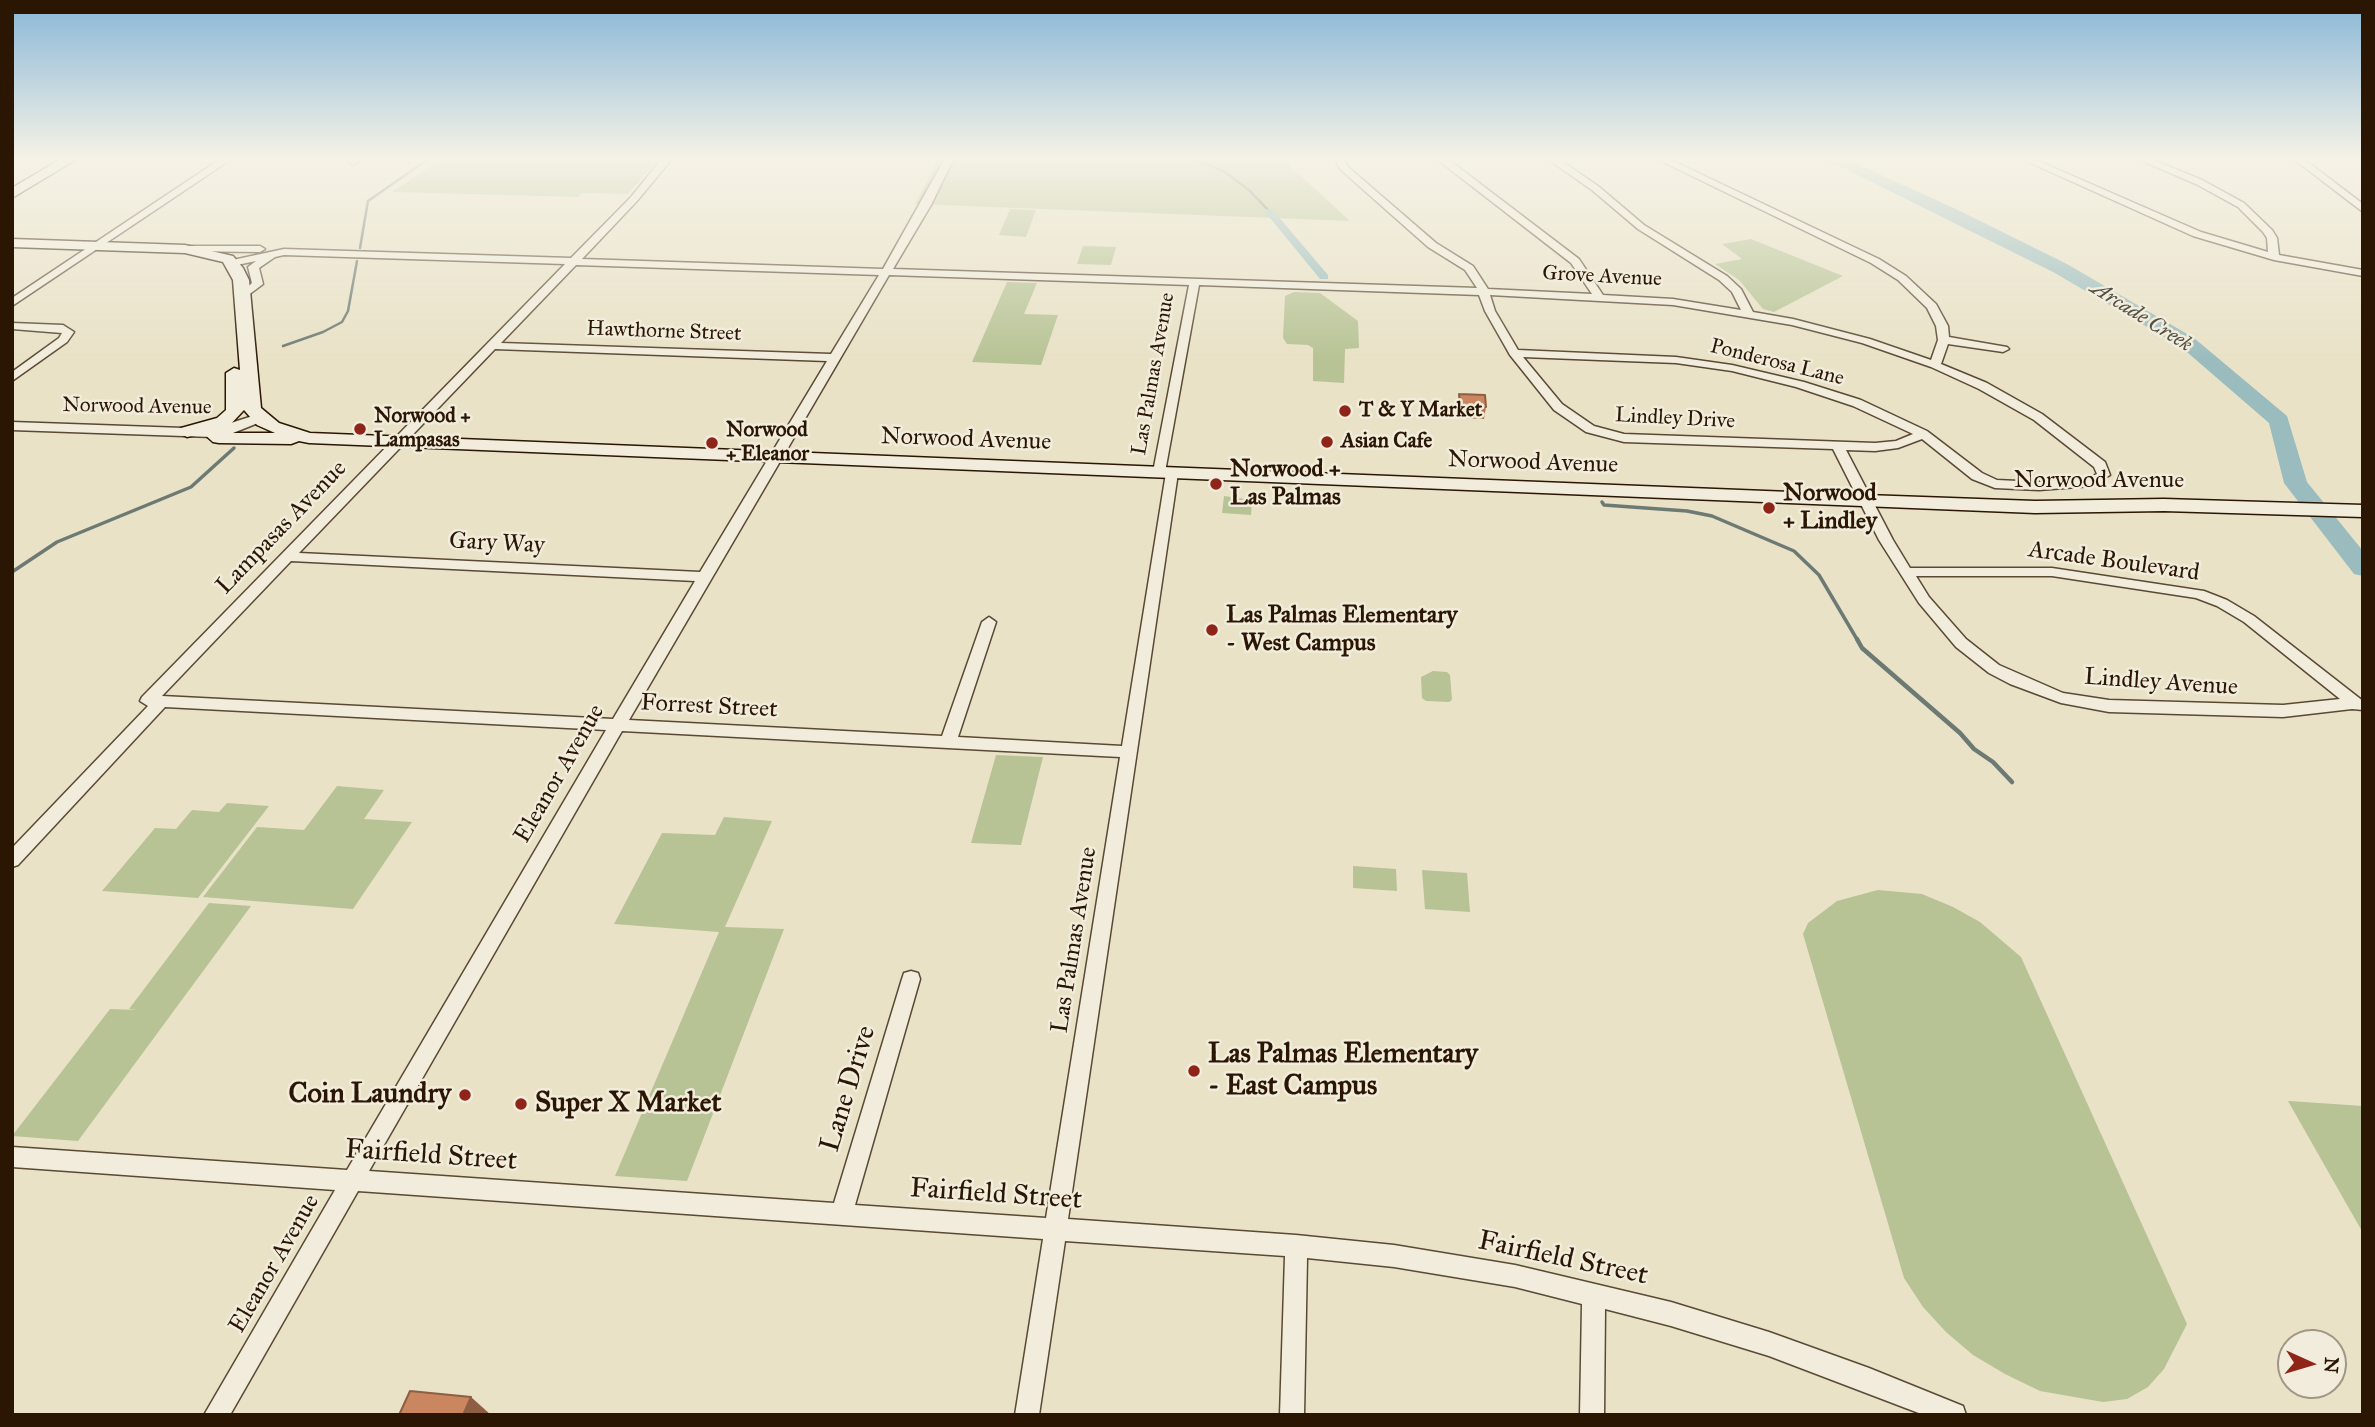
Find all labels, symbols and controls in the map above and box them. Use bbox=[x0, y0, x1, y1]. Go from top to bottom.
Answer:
street label: Grove Avenue bbox=[1542, 261, 1662, 293]
water label: Arcade Creek bbox=[2086, 276, 2196, 358]
street label: Las Palmas Avenue bbox=[1127, 291, 1181, 457]
street label: Hawthorne Street bbox=[586, 317, 742, 347]
street label: Ponderosa Lane bbox=[1708, 334, 1846, 392]
street label: Norwood Avenue bbox=[62, 393, 212, 421]
place label: T & Y Market bbox=[1359, 398, 1482, 424]
marker: T & Y Market bbox=[1337, 403, 1353, 419]
street label: Lindley Drive bbox=[1614, 403, 1736, 435]
place label: Norwood + Lampasas bbox=[374, 404, 471, 454]
place label: Norwood + Eleanor bbox=[726, 418, 809, 468]
marker: Norwood + Lampasas bbox=[352, 421, 368, 437]
street label: Norwood Avenue bbox=[880, 423, 1052, 457]
place label: Asian Cafe bbox=[1341, 429, 1432, 455]
marker: Asian Cafe bbox=[1319, 434, 1335, 450]
marker: Norwood + Eleanor bbox=[704, 435, 720, 451]
street label: Norwood Avenue bbox=[1447, 446, 1619, 480]
street label: Lampasas Avenue bbox=[211, 455, 353, 601]
place label: Norwood + Las Palmas bbox=[1230, 456, 1341, 512]
street label: Norwood Avenue bbox=[2014, 467, 2184, 495]
marker: Norwood + Las Palmas bbox=[1208, 476, 1224, 492]
place label: Norwood + Lindley bbox=[1783, 480, 1877, 536]
marker: Norwood + Lindley bbox=[1761, 500, 1777, 516]
street label: Gary Way bbox=[448, 527, 546, 561]
street label: Arcade Boulevard bbox=[2027, 536, 2201, 588]
place label: Las Palmas Elementary - West Campus bbox=[1226, 602, 1457, 658]
marker: Las Palmas Elementary - West Campus bbox=[1204, 622, 1220, 638]
street label: Lindley Avenue bbox=[2083, 663, 2239, 703]
street label: Forrest Street bbox=[640, 689, 778, 725]
street label: Eleanor Avenue bbox=[509, 700, 611, 848]
street label: Las Palmas Avenue bbox=[1046, 845, 1104, 1035]
street label: Lane Drive bbox=[814, 1022, 884, 1156]
place label: Las Palmas Elementary - East Campus bbox=[1208, 1038, 1478, 1104]
marker: Las Palmas Elementary - East Campus bbox=[1186, 1063, 1202, 1079]
place label: Coin Laundry bbox=[288, 1078, 451, 1112]
marker: Coin Laundry bbox=[457, 1087, 473, 1103]
place label: Super X Market bbox=[535, 1087, 721, 1121]
marker: Super X Market bbox=[513, 1096, 529, 1112]
street label: Fairfield Street bbox=[344, 1133, 518, 1179]
street label: Fairfield Street bbox=[909, 1172, 1083, 1218]
street label: Eleanor Avenue bbox=[224, 1190, 326, 1338]
street label: Fairfield Street bbox=[1475, 1225, 1651, 1293]
north arrow bbox=[2277, 1329, 2347, 1399]
text: N bbox=[2319, 1357, 2343, 1374]

